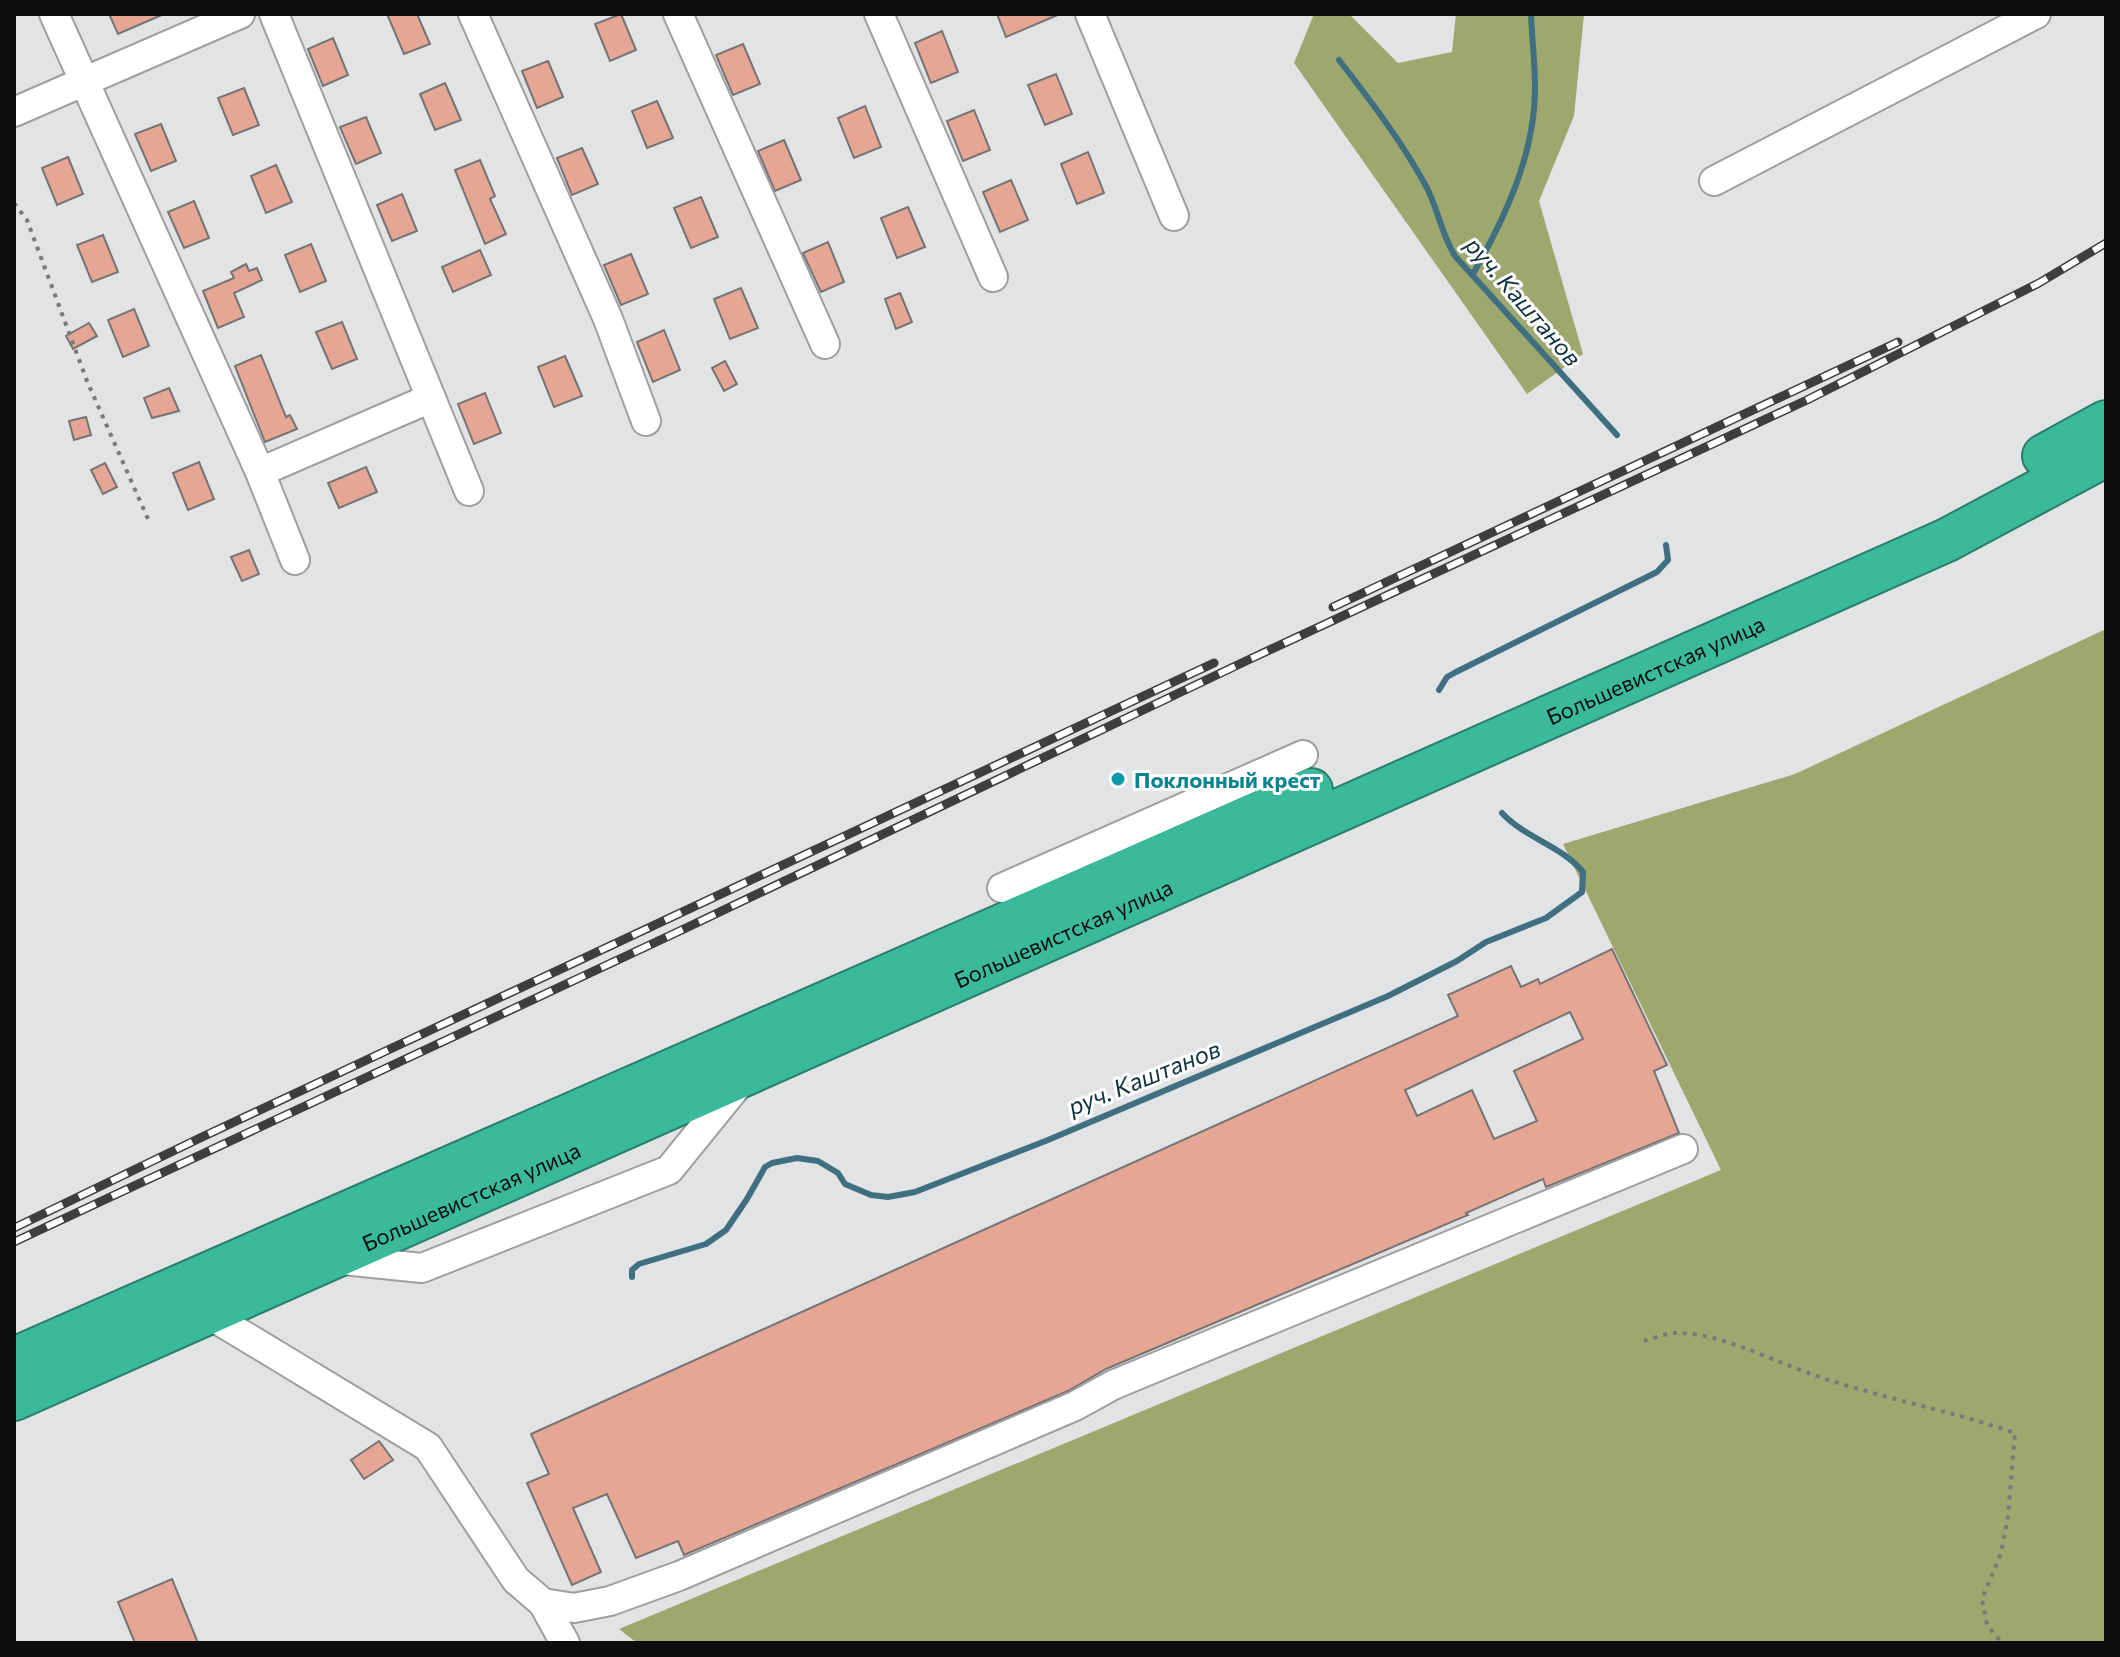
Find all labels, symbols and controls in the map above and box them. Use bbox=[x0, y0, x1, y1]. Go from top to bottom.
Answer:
water label: руч. Каштанов bbox=[1459, 230, 1588, 372]
street label: Большевистская улица bbox=[1542, 609, 1769, 730]
place label: Поклонный крест bbox=[1134, 766, 1321, 793]
marker: Поклонный крест bbox=[1109, 770, 1127, 788]
street label: Большевистская улица bbox=[950, 873, 1176, 993]
water label: руч. Каштанов bbox=[1063, 1033, 1225, 1121]
street label: Большевистская улица bbox=[358, 1136, 584, 1256]

